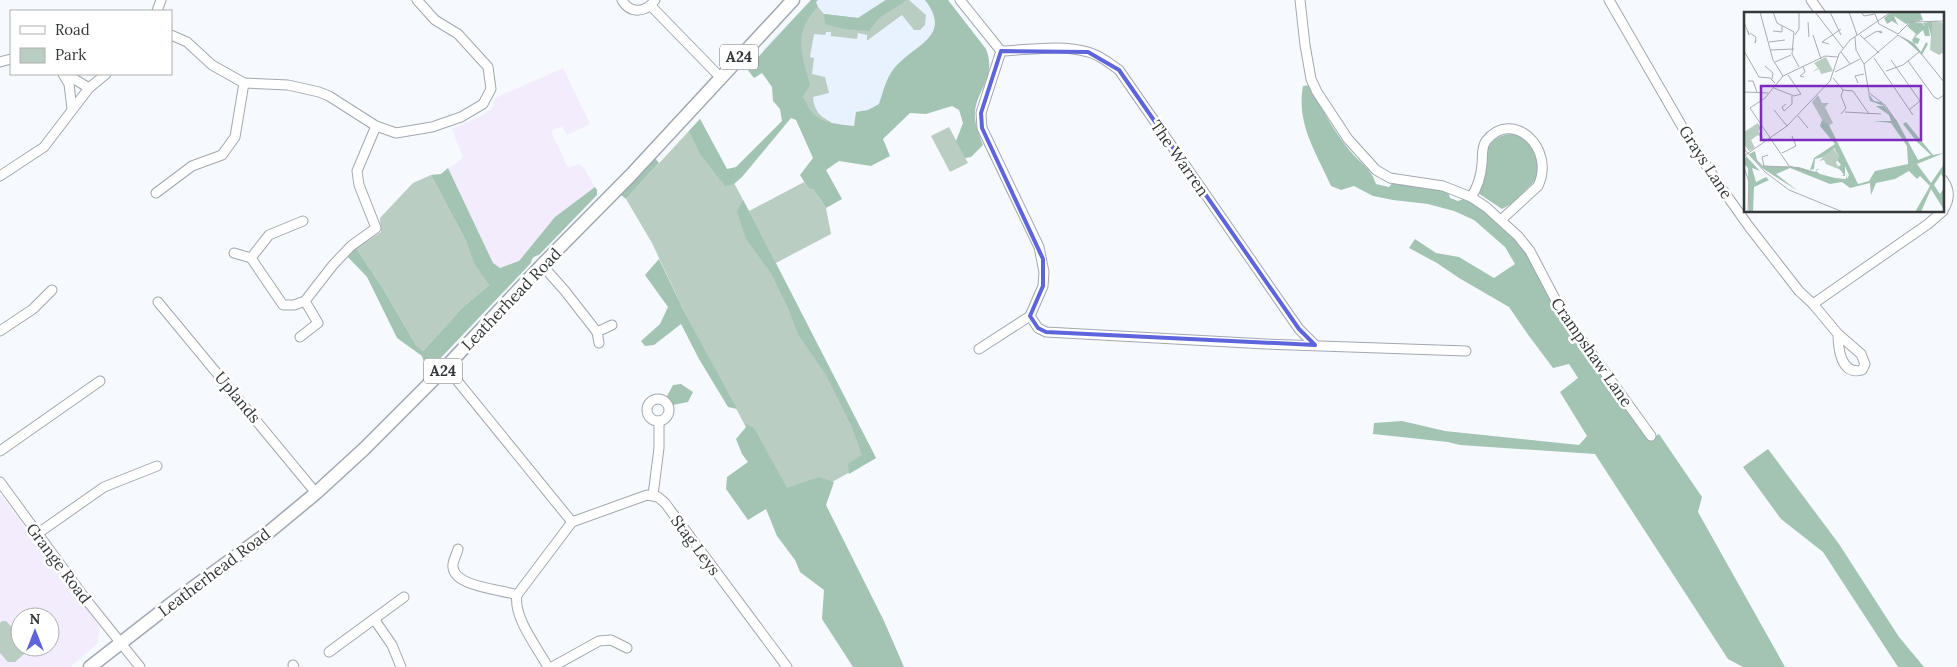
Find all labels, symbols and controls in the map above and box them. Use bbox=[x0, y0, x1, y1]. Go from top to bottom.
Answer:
legend bbox=[10, 10, 172, 75]
inset map bbox=[1744, 12, 1944, 212]
text: Road bbox=[55, 20, 90, 39]
road number: A24 bbox=[720, 44, 758, 70]
text: Park bbox=[55, 45, 86, 64]
street label: The Warren bbox=[1146, 116, 1214, 200]
street label: Grays Lane bbox=[1675, 122, 1737, 203]
street label: Leatherhead Road bbox=[457, 243, 565, 354]
street label: Crampshaw Lane bbox=[1547, 294, 1637, 411]
road number: A24 bbox=[424, 358, 462, 384]
street label: Uplands bbox=[211, 367, 265, 427]
street label: Stag Leys bbox=[667, 511, 725, 579]
street label: Grange Road bbox=[22, 519, 96, 608]
street label: Leatherhead Road bbox=[154, 523, 274, 621]
north arrow bbox=[10, 607, 60, 657]
text: N bbox=[30, 610, 41, 628]

